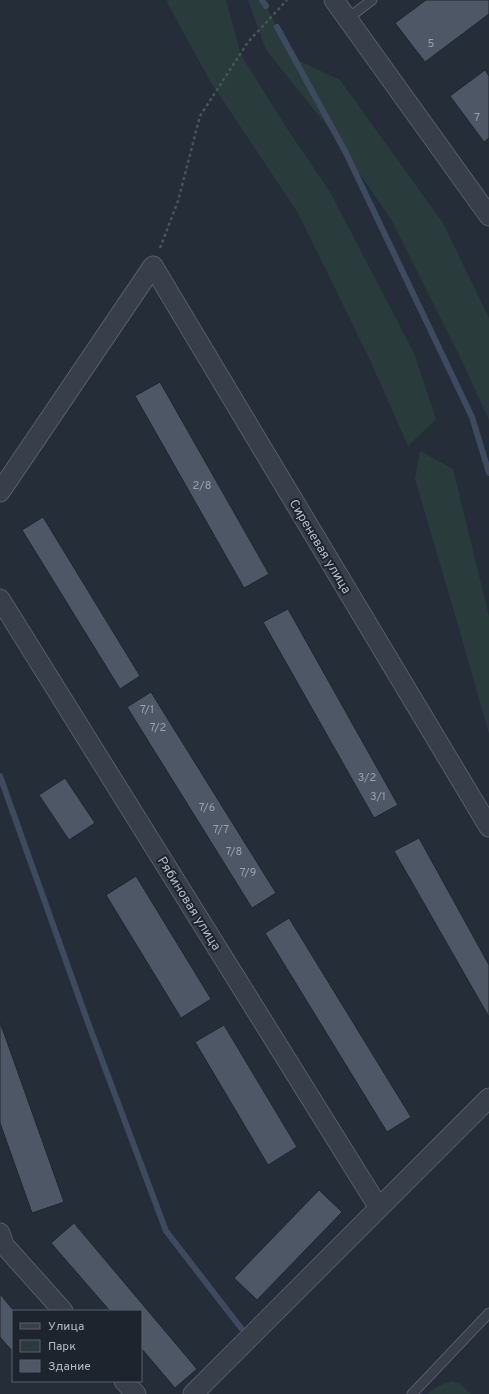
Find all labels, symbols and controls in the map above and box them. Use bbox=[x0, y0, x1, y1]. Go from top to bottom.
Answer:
house number: 5 bbox=[428, 37, 435, 51]
house number: 7 bbox=[474, 111, 480, 125]
house number: 2/8 bbox=[193, 479, 211, 493]
street label: Сиреневая улица bbox=[285, 497, 354, 597]
house number: 7/1 bbox=[140, 703, 154, 717]
house number: 7/2 bbox=[150, 721, 166, 735]
house number: 3/2 bbox=[358, 771, 376, 785]
house number: 3/1 bbox=[370, 790, 386, 804]
house number: 7/6 bbox=[199, 801, 215, 815]
house number: 7/7 bbox=[213, 823, 229, 837]
house number: 7/8 bbox=[226, 845, 242, 859]
street label: Рябиновая улица bbox=[153, 854, 224, 954]
house number: 7/9 bbox=[240, 866, 256, 880]
legend bbox=[12, 1310, 142, 1382]
text: Улица bbox=[48, 1319, 84, 1335]
text: Парк bbox=[48, 1339, 76, 1355]
text: Здание bbox=[48, 1359, 91, 1375]

